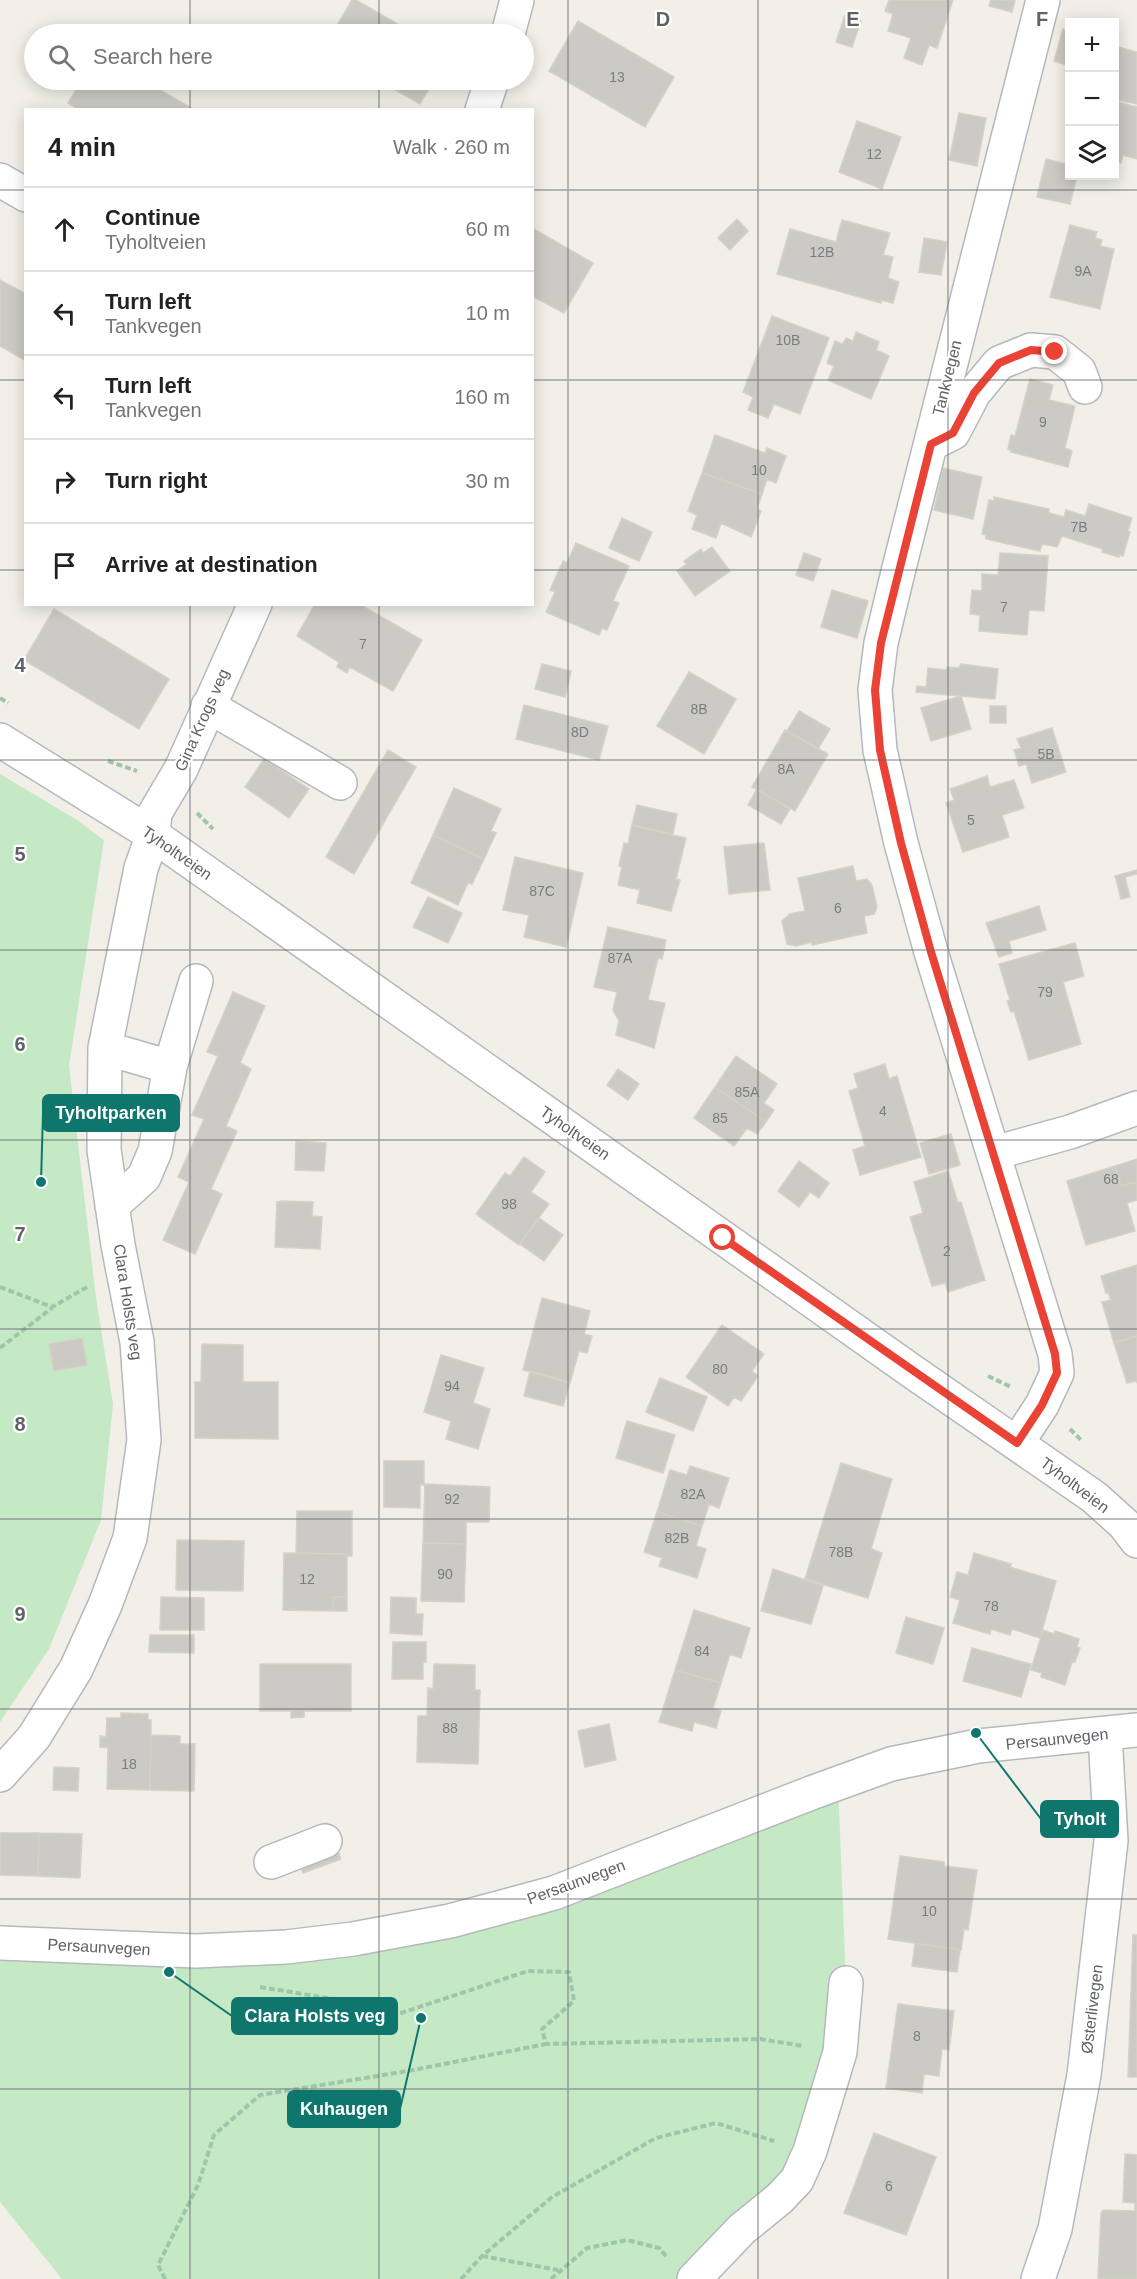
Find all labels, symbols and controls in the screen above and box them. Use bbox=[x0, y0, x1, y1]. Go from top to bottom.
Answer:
text: D bbox=[656, 8, 670, 30]
text: E bbox=[846, 8, 860, 30]
text: F bbox=[1036, 8, 1048, 30]
map controls bbox=[1065, 18, 1119, 180]
button: + bbox=[1065, 18, 1119, 72]
search box bbox=[24, 24, 534, 90]
icon: search bbox=[45, 41, 78, 74]
text: Search here bbox=[93, 44, 213, 69]
house number: 13 bbox=[609, 69, 625, 85]
button: − bbox=[1065, 72, 1119, 126]
button: layers bbox=[1065, 126, 1119, 180]
text: 4 min bbox=[48, 132, 116, 162]
text: Walk · 260 m bbox=[393, 136, 510, 158]
house number: 12 bbox=[866, 146, 882, 162]
text: Continue bbox=[105, 205, 200, 230]
icon: ahead bbox=[48, 213, 81, 246]
text: 60 m bbox=[466, 218, 510, 240]
text: Tyholtveien bbox=[105, 231, 206, 253]
house number: 12B bbox=[810, 244, 834, 260]
house number: 9A bbox=[1074, 263, 1092, 279]
text: Turn left bbox=[105, 289, 191, 314]
icon: left bbox=[48, 297, 81, 330]
text: 10 m bbox=[466, 302, 510, 324]
text: Tankvegen bbox=[105, 315, 202, 337]
house number: 10B bbox=[776, 332, 800, 348]
street label: Tankvegen bbox=[929, 338, 965, 418]
route end bbox=[1041, 338, 1067, 364]
text: Turn left bbox=[105, 373, 191, 398]
icon: left bbox=[48, 381, 81, 414]
text: 160 m bbox=[454, 386, 510, 408]
text: Tankvegen bbox=[105, 399, 202, 421]
house number: 9 bbox=[1039, 414, 1047, 430]
house number: 10 bbox=[751, 462, 767, 478]
icon: right bbox=[48, 465, 81, 498]
text: Turn right bbox=[105, 468, 207, 493]
text: 30 m bbox=[466, 470, 510, 492]
house number: 7B bbox=[1070, 519, 1088, 535]
icon: arrive bbox=[48, 549, 81, 582]
text: Arrive at destination bbox=[105, 552, 318, 577]
house number: 7 bbox=[1000, 599, 1008, 615]
house number: 7 bbox=[359, 636, 367, 652]
text: 4 bbox=[14, 654, 26, 676]
street label: Gina Krogs veg bbox=[172, 666, 232, 774]
house number: 8B bbox=[690, 701, 708, 717]
house number: 8D bbox=[571, 724, 589, 740]
house number: 5B bbox=[1037, 746, 1055, 762]
house number: 8A bbox=[777, 761, 795, 777]
house number: 5 bbox=[967, 812, 975, 828]
street label: Tyholtveien bbox=[139, 823, 215, 883]
text: 5 bbox=[14, 843, 26, 865]
house number: 87C bbox=[529, 883, 555, 899]
house number: 6 bbox=[834, 900, 842, 916]
house number: 87A bbox=[608, 950, 633, 966]
house number: 79 bbox=[1037, 984, 1053, 1000]
text: 6 bbox=[14, 1033, 26, 1055]
house number: 85A bbox=[735, 1084, 760, 1100]
callout: Tyholtparken bbox=[43, 1095, 179, 1131]
text: Tyholtparken bbox=[55, 1103, 167, 1123]
street label: Tyholtveien bbox=[537, 1103, 613, 1163]
house number: 4 bbox=[879, 1103, 887, 1119]
house number: 85 bbox=[712, 1110, 728, 1126]
house number: 68 bbox=[1103, 1171, 1119, 1187]
house number: 98 bbox=[501, 1196, 517, 1212]
text: 7 bbox=[14, 1223, 26, 1245]
route start bbox=[709, 1224, 735, 1250]
street label: Clara Holsts veg bbox=[110, 1243, 146, 1361]
house number: 2 bbox=[943, 1243, 951, 1259]
house number: 80 bbox=[712, 1361, 728, 1377]
house number: 94 bbox=[444, 1378, 460, 1394]
text: 8 bbox=[14, 1413, 26, 1435]
street label: Tyholtveien bbox=[1038, 1454, 1112, 1516]
house number: 82A bbox=[681, 1486, 706, 1502]
house number: 92 bbox=[444, 1491, 460, 1507]
house number: 82B bbox=[665, 1530, 689, 1546]
house number: 78B bbox=[829, 1544, 853, 1560]
house number: 90 bbox=[437, 1566, 453, 1582]
house number: 12 bbox=[299, 1571, 315, 1587]
house number: 78 bbox=[983, 1598, 999, 1614]
text: 9 bbox=[14, 1603, 26, 1625]
house number: 84 bbox=[694, 1643, 710, 1659]
house number: 88 bbox=[442, 1720, 458, 1736]
street label: Persaunvegen bbox=[1005, 1725, 1109, 1753]
house number: 18 bbox=[121, 1756, 137, 1772]
callout: Tyholt bbox=[1041, 1801, 1118, 1837]
text: Tyholt bbox=[1054, 1809, 1106, 1829]
street label: Persaunvegen bbox=[525, 1856, 627, 1908]
house number: 10 bbox=[921, 1903, 937, 1919]
street label: Persaunvegen bbox=[47, 1936, 151, 1958]
street label: Østerlivegen bbox=[1078, 1963, 1106, 2055]
callout: Clara Holsts veg bbox=[232, 1998, 397, 2034]
text: Clara Holsts veg bbox=[244, 2006, 386, 2026]
house number: 8 bbox=[913, 2028, 921, 2044]
callout: Kuhaugen bbox=[288, 2091, 400, 2127]
text: Kuhaugen bbox=[300, 2099, 388, 2119]
house number: 6 bbox=[885, 2178, 893, 2194]

